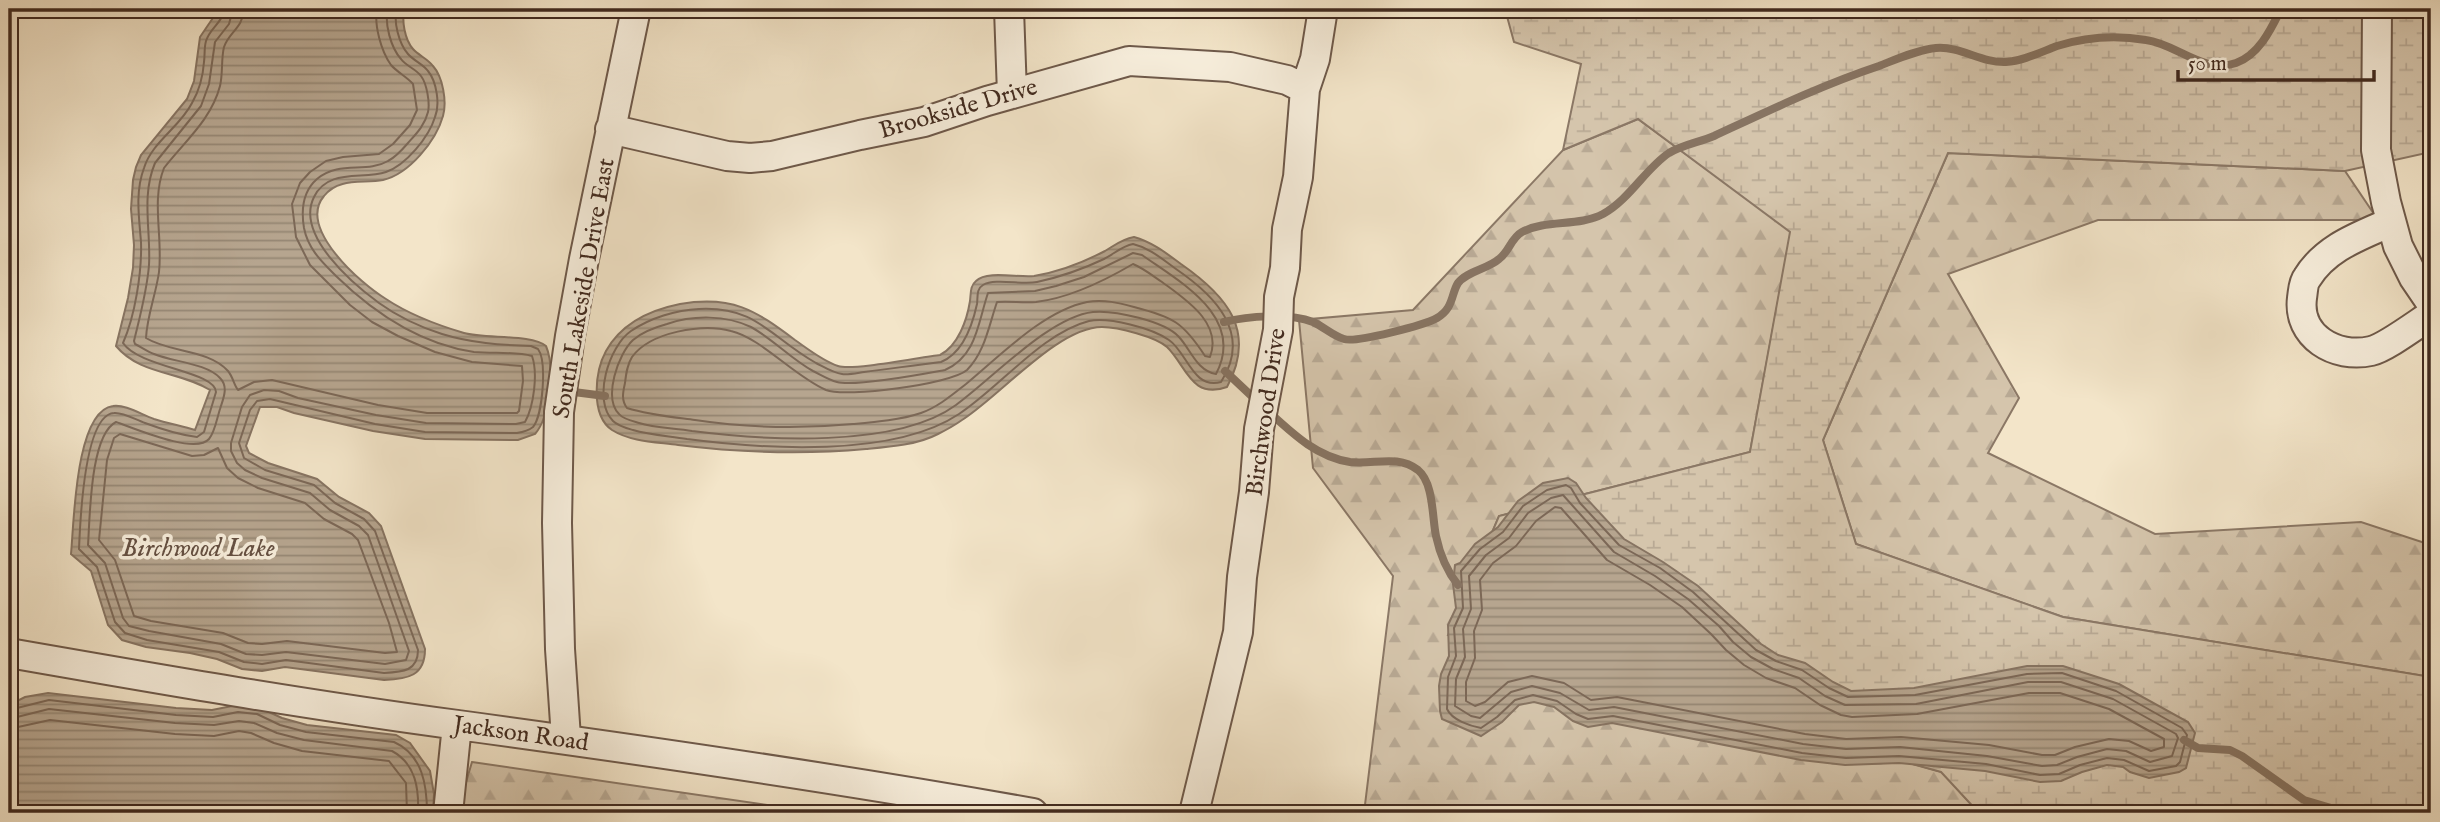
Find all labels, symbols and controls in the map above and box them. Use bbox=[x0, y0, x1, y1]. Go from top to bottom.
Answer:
scale bar bbox=[2178, 38, 2374, 82]
text: 50 m bbox=[2188, 51, 2227, 78]
street label: Brookside Drive bbox=[876, 72, 1041, 147]
street label: South Lakeside Drive East bbox=[546, 156, 623, 421]
street label: Birchwood Drive bbox=[1239, 326, 1294, 498]
water label: Birchwood Lake bbox=[121, 532, 275, 565]
street label: Jackson Road bbox=[448, 709, 591, 759]

